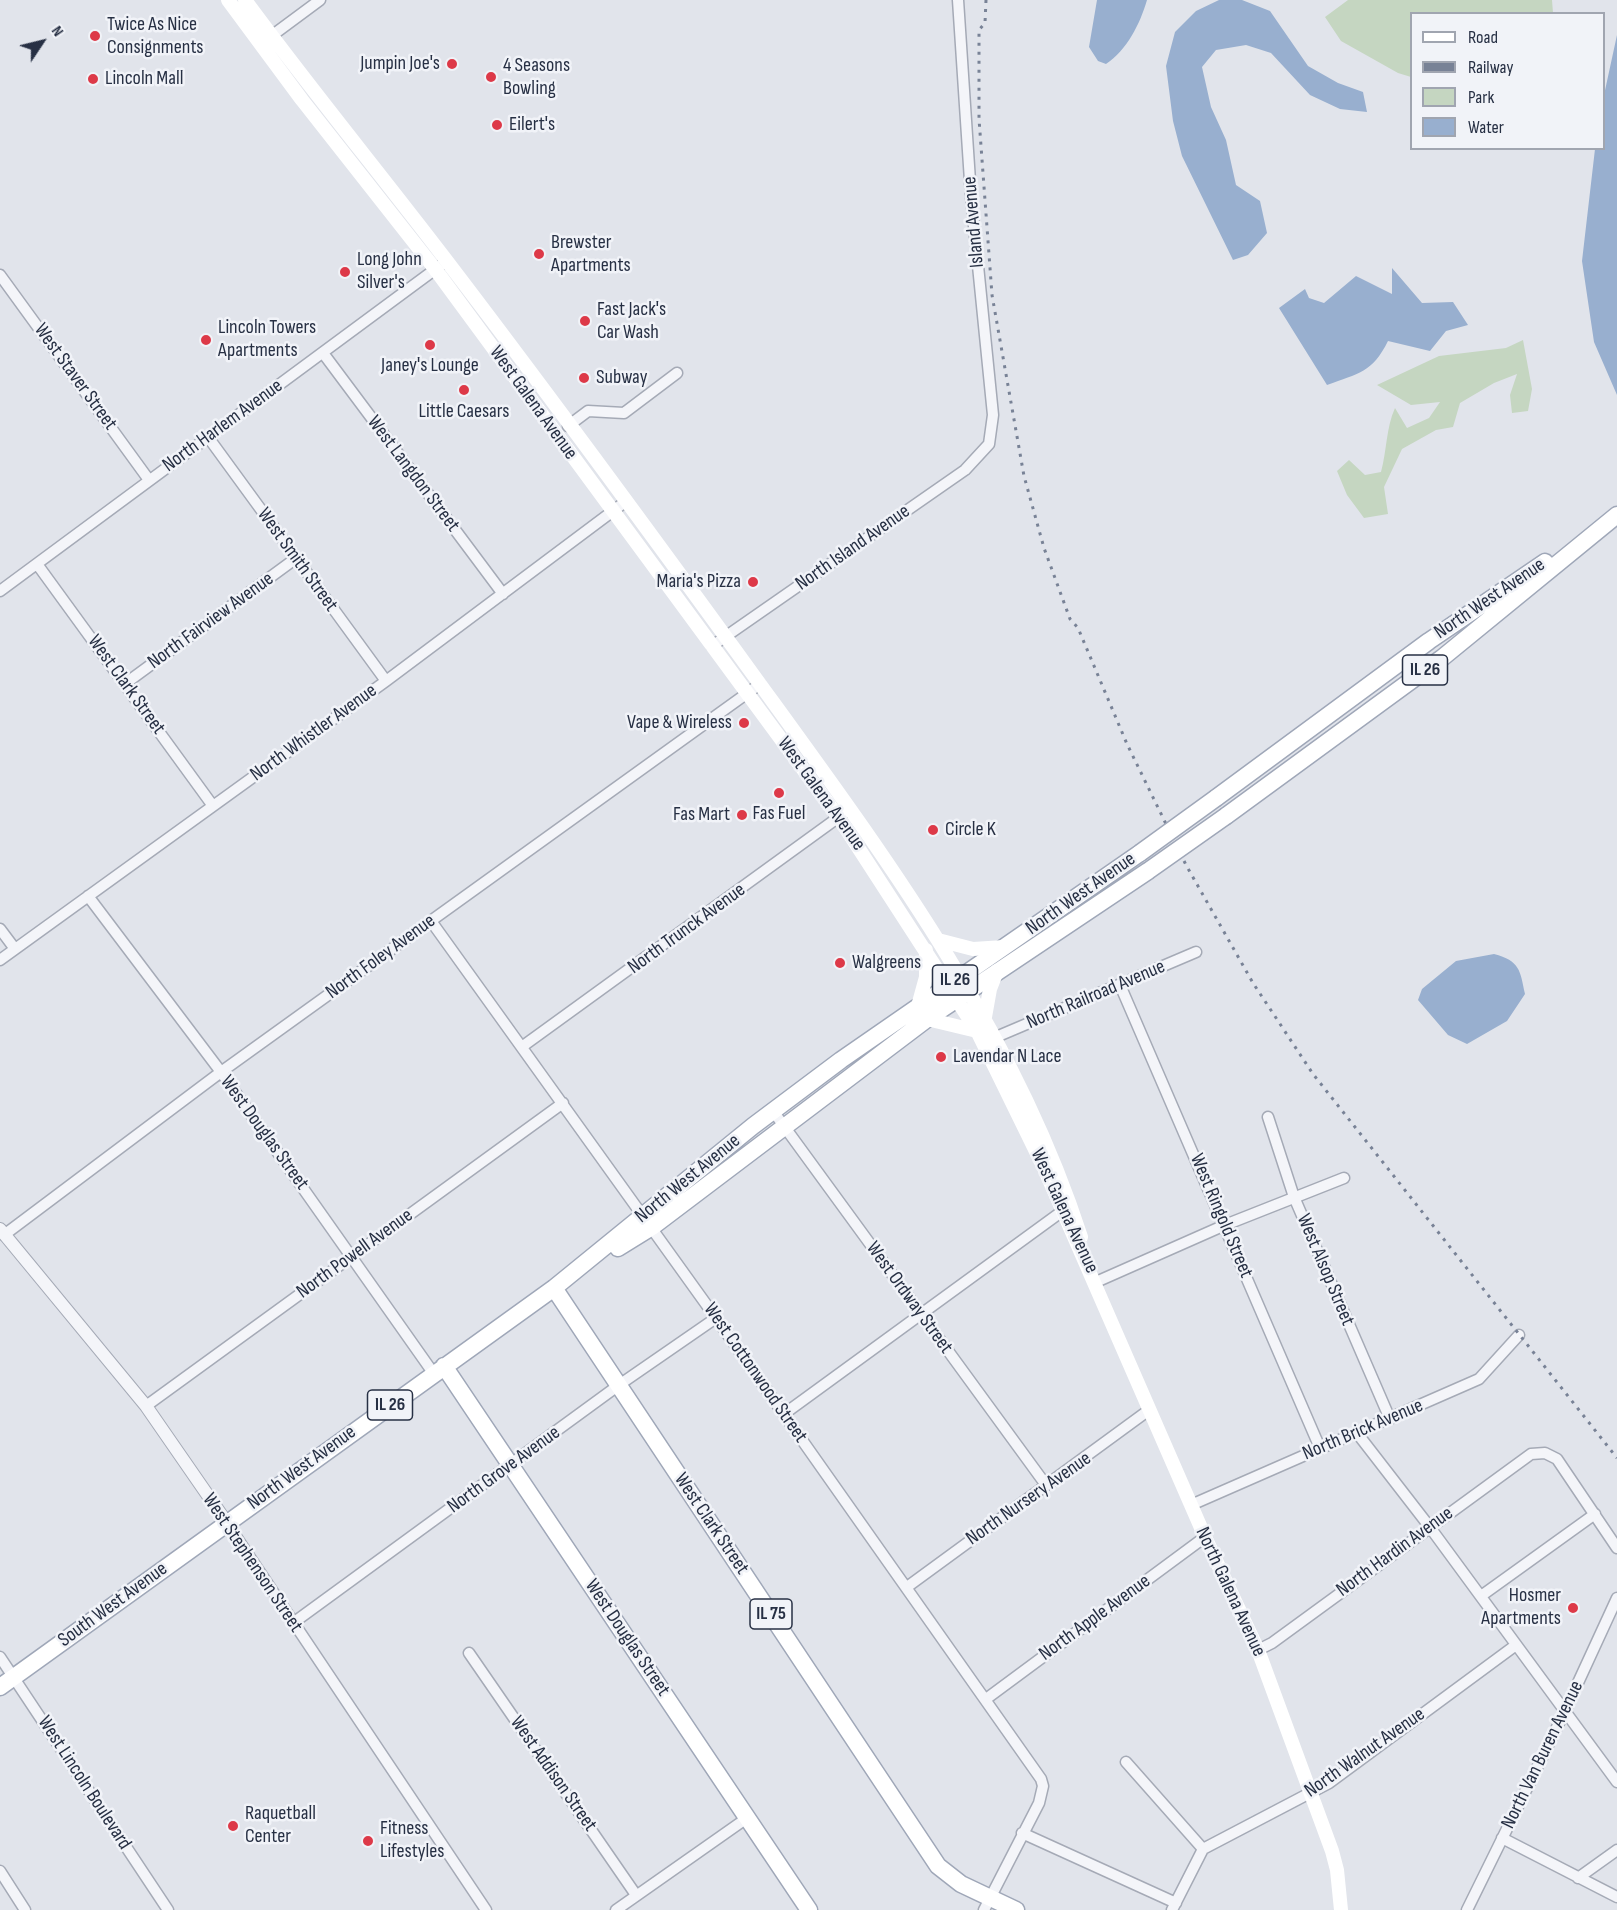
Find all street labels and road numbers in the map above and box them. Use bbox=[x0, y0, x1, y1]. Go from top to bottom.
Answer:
street label: Island Avenue bbox=[958, 175, 990, 269]
street label: West Staver Street bbox=[28, 319, 122, 435]
street label: West Galena Avenue bbox=[484, 341, 582, 465]
street label: North Harlem Avenue bbox=[158, 374, 288, 478]
street label: West Langdon Street bbox=[361, 411, 465, 537]
street label: North Island Avenue bbox=[791, 500, 915, 596]
street label: West Smith Street bbox=[251, 503, 343, 617]
street label: North West Avenue bbox=[1430, 553, 1550, 645]
street label: North Fairview Avenue bbox=[143, 567, 279, 675]
street label: West Clark Street bbox=[82, 631, 170, 739]
road number: IL 26 bbox=[1402, 655, 1448, 685]
street label: North Whistler Avenue bbox=[246, 679, 382, 787]
street label: West Galena Avenue bbox=[772, 732, 870, 856]
street label: North West Avenue bbox=[1022, 847, 1140, 941]
street label: North Trunck Avenue bbox=[624, 878, 750, 980]
street label: North Foley Avenue bbox=[322, 909, 440, 1005]
street label: North Railroad Avenue bbox=[1023, 955, 1169, 1035]
road number: IL 26 bbox=[932, 965, 978, 995]
street label: West Douglas Street bbox=[214, 1071, 314, 1195]
street label: North West Avenue bbox=[631, 1129, 745, 1229]
street label: West Galena Avenue bbox=[1025, 1145, 1103, 1277]
street label: West Ringold Street bbox=[1184, 1150, 1258, 1282]
street label: North Powell Avenue bbox=[292, 1204, 418, 1304]
street label: West Alsop Street bbox=[1291, 1211, 1359, 1329]
street label: West Ordway Street bbox=[860, 1237, 958, 1359]
street label: West Cottonwood Street bbox=[698, 1298, 812, 1448]
road number: IL 26 bbox=[368, 1390, 412, 1420]
street label: North Brick Avenue bbox=[1299, 1394, 1427, 1466]
street label: North West Avenue bbox=[243, 1421, 361, 1515]
street label: North Grove Avenue bbox=[443, 1421, 565, 1519]
street label: North Nursery Avenue bbox=[962, 1447, 1096, 1551]
street label: West Clark Street bbox=[668, 1469, 754, 1579]
street label: West Stephenson Street bbox=[197, 1489, 307, 1637]
street label: North Hardin Avenue bbox=[1332, 1502, 1458, 1602]
street label: North Galena Avenue bbox=[1190, 1523, 1270, 1661]
street label: South West Avenue bbox=[54, 1557, 172, 1653]
street label: North Apple Avenue bbox=[1035, 1570, 1155, 1666]
street label: West Douglas Street bbox=[579, 1575, 675, 1701]
road number: IL 75 bbox=[750, 1599, 792, 1629]
street label: North Van Buren Avenue bbox=[1497, 1677, 1589, 1833]
street label: North Walnut Avenue bbox=[1300, 1703, 1430, 1803]
street label: West Lincoln Boulevard bbox=[32, 1712, 136, 1854]
street label: West Addison Street bbox=[504, 1712, 602, 1836]

